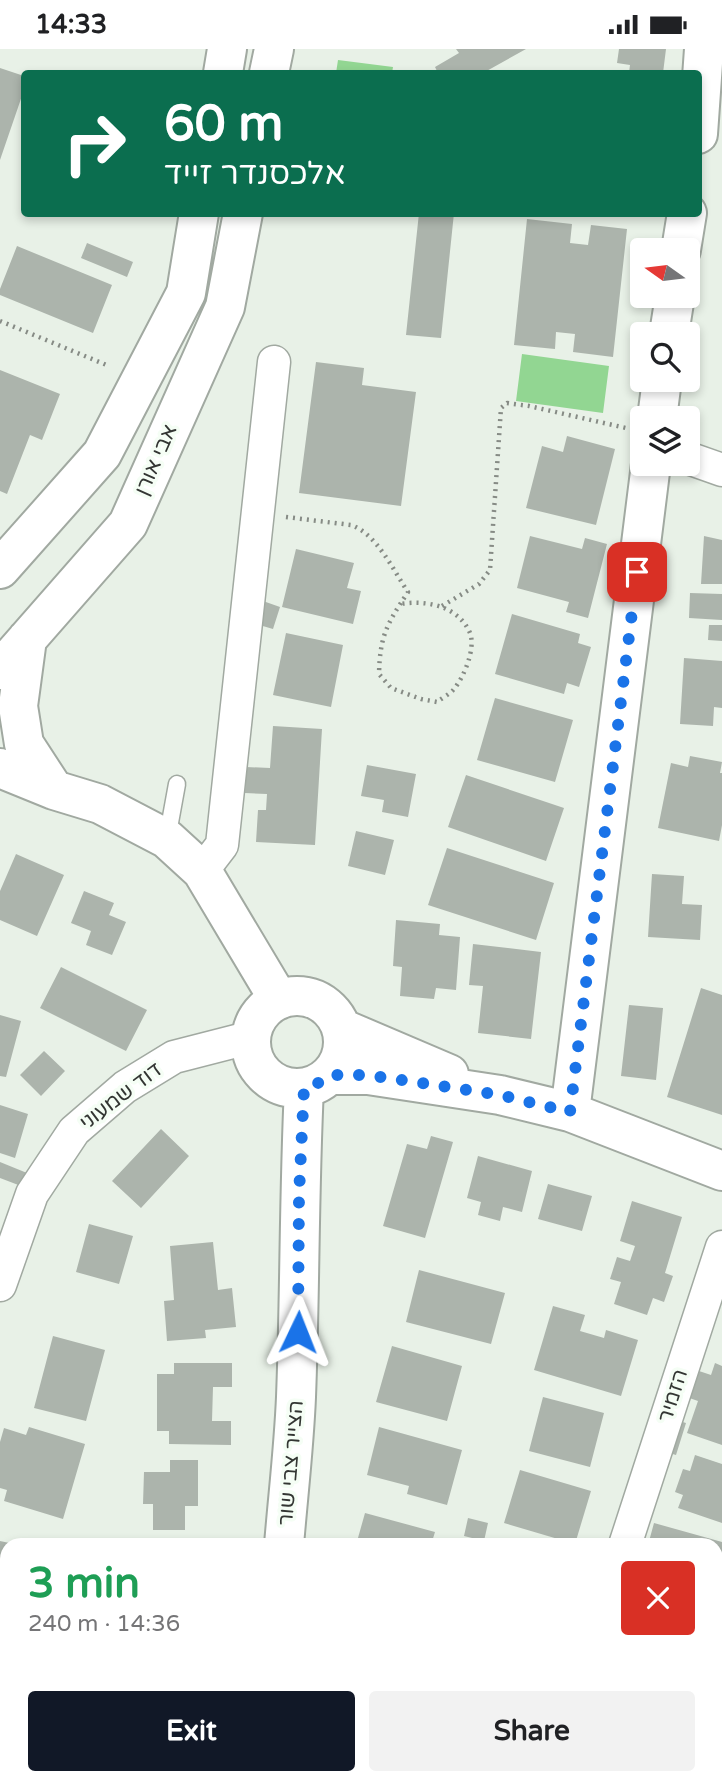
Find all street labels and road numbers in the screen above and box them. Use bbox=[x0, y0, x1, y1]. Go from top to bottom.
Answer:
street label: אבי אורן bbox=[129, 421, 183, 499]
street label: דוד שמעוני bbox=[75, 1057, 167, 1135]
street label: הזמיר bbox=[653, 1366, 693, 1426]
street label: הצייר צבי שור bbox=[273, 1399, 309, 1527]

